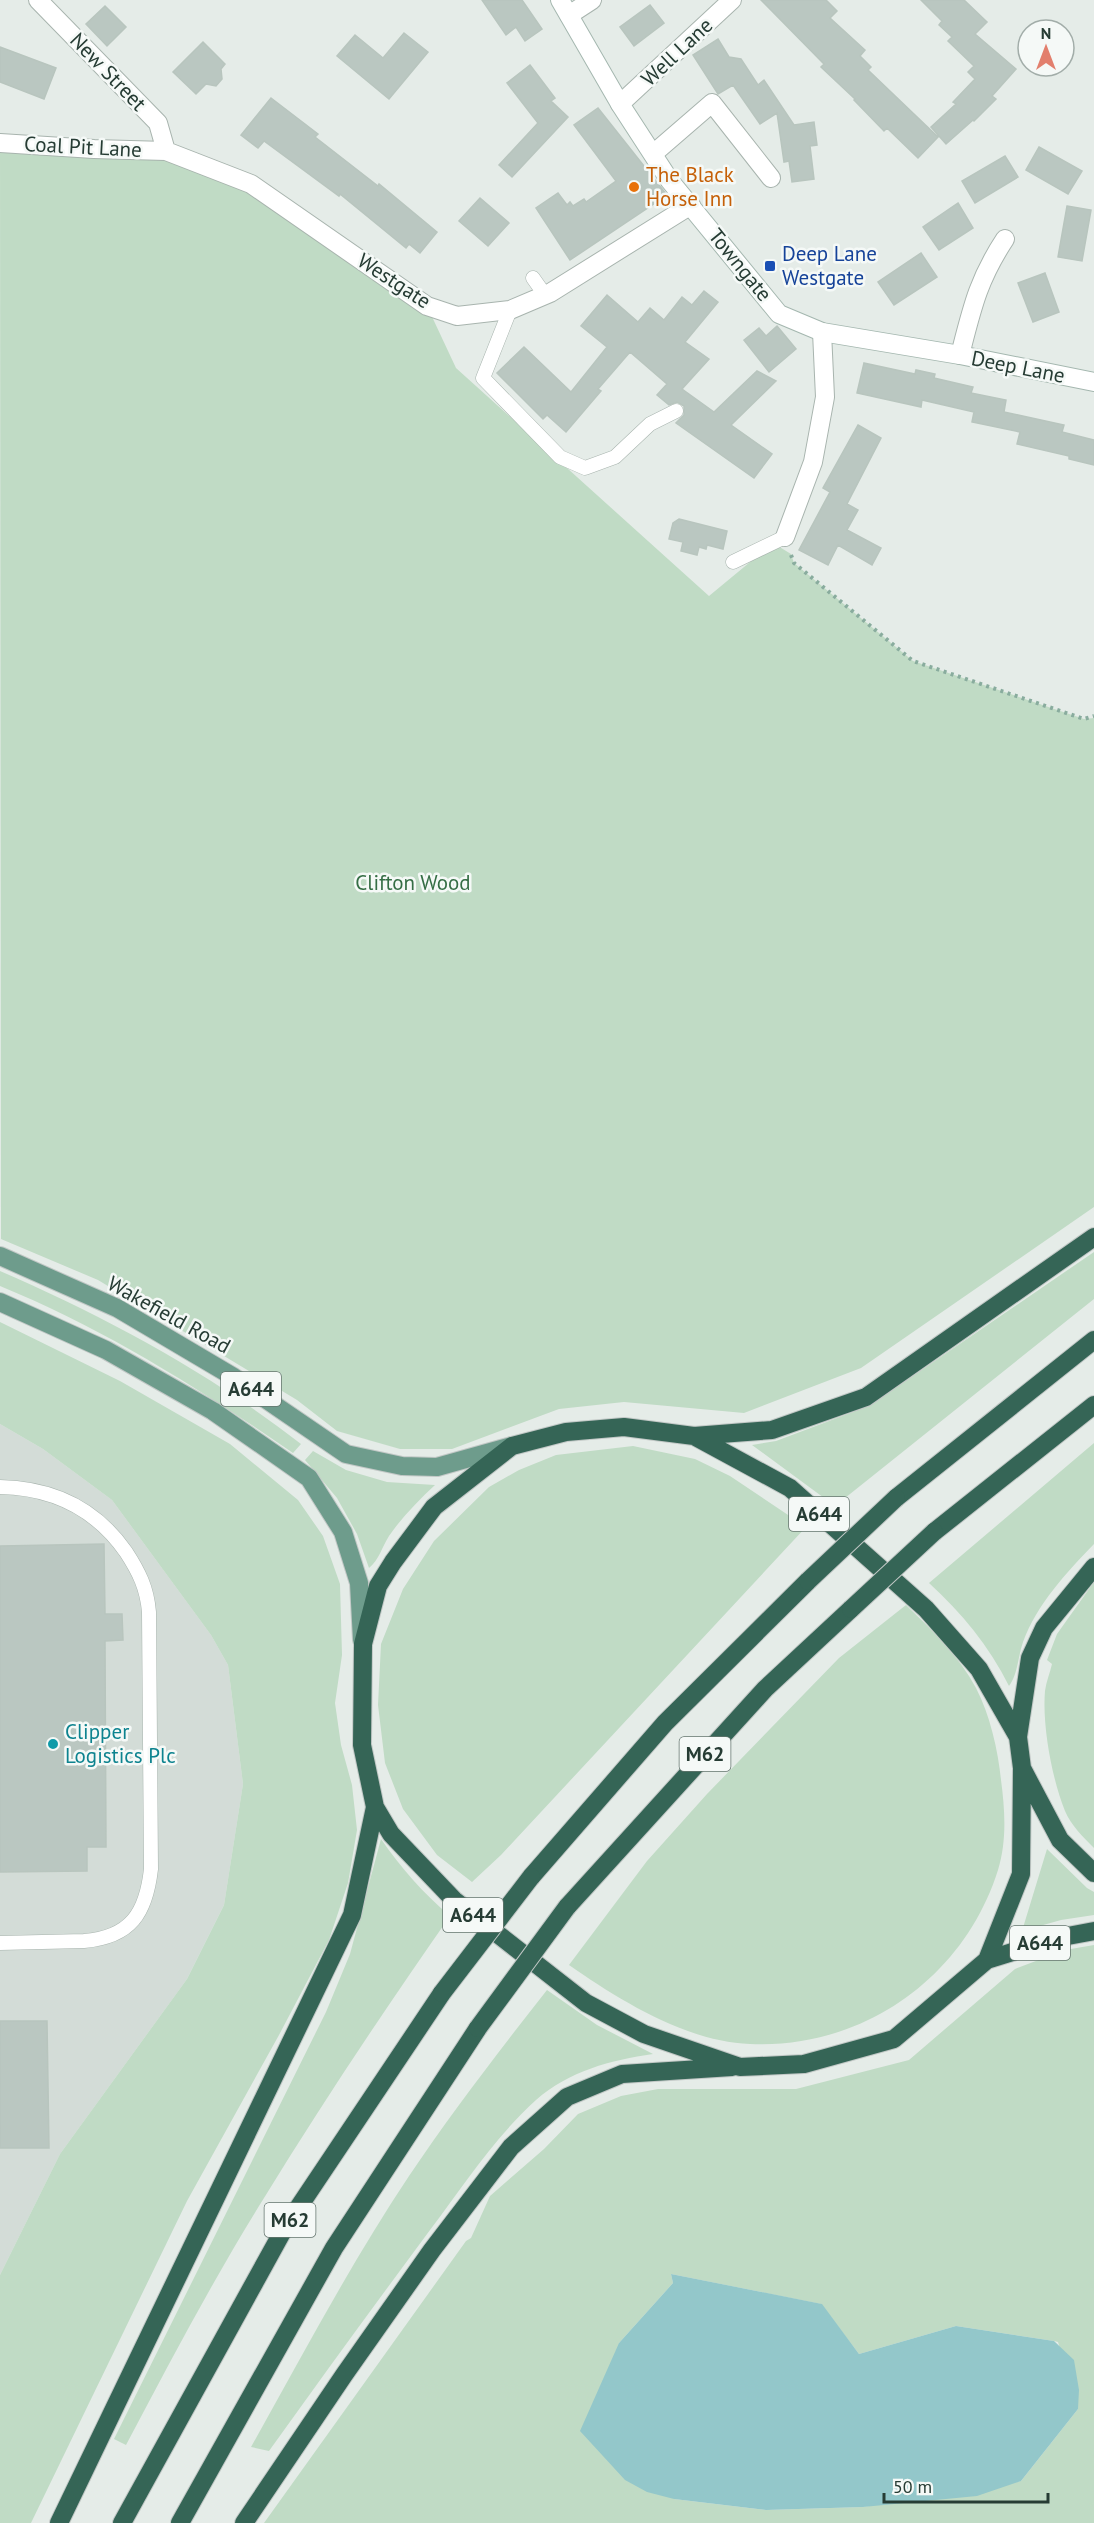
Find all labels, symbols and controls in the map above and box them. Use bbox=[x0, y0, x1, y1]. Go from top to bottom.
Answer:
street label: Well Lane bbox=[635, 12, 718, 92]
north arrow bbox=[1016, 18, 1076, 78]
text: N bbox=[1041, 23, 1051, 43]
street label: New Street bbox=[64, 27, 152, 117]
street label: Coal Pit Lane bbox=[24, 130, 143, 163]
place label: The Black Horse Inn bbox=[646, 161, 734, 212]
marker: The Black Horse Inn bbox=[627, 180, 641, 194]
street label: Towngate bbox=[703, 223, 778, 307]
place label: Deep Lane Westgate bbox=[782, 240, 877, 291]
street label: Westgate bbox=[352, 247, 436, 314]
marker: Deep Lane Westgate bbox=[763, 259, 777, 273]
street label: Deep Lane bbox=[969, 344, 1067, 389]
park label: Clifton Wood bbox=[355, 869, 471, 896]
street label: Wakefield Road bbox=[103, 1270, 236, 1360]
road number: A644 bbox=[221, 1372, 281, 1406]
road number: A644 bbox=[789, 1497, 849, 1531]
place label: Clipper Logistics Plc bbox=[65, 1718, 176, 1769]
marker: Clipper Logistics Plc bbox=[46, 1737, 60, 1751]
road number: M62 bbox=[680, 1737, 730, 1771]
road number: A644 bbox=[443, 1898, 503, 1932]
road number: A644 bbox=[1010, 1926, 1070, 1960]
road number: M62 bbox=[264, 2203, 316, 2237]
scale bar bbox=[884, 2466, 1048, 2504]
text: 50 m bbox=[893, 2475, 932, 2498]

